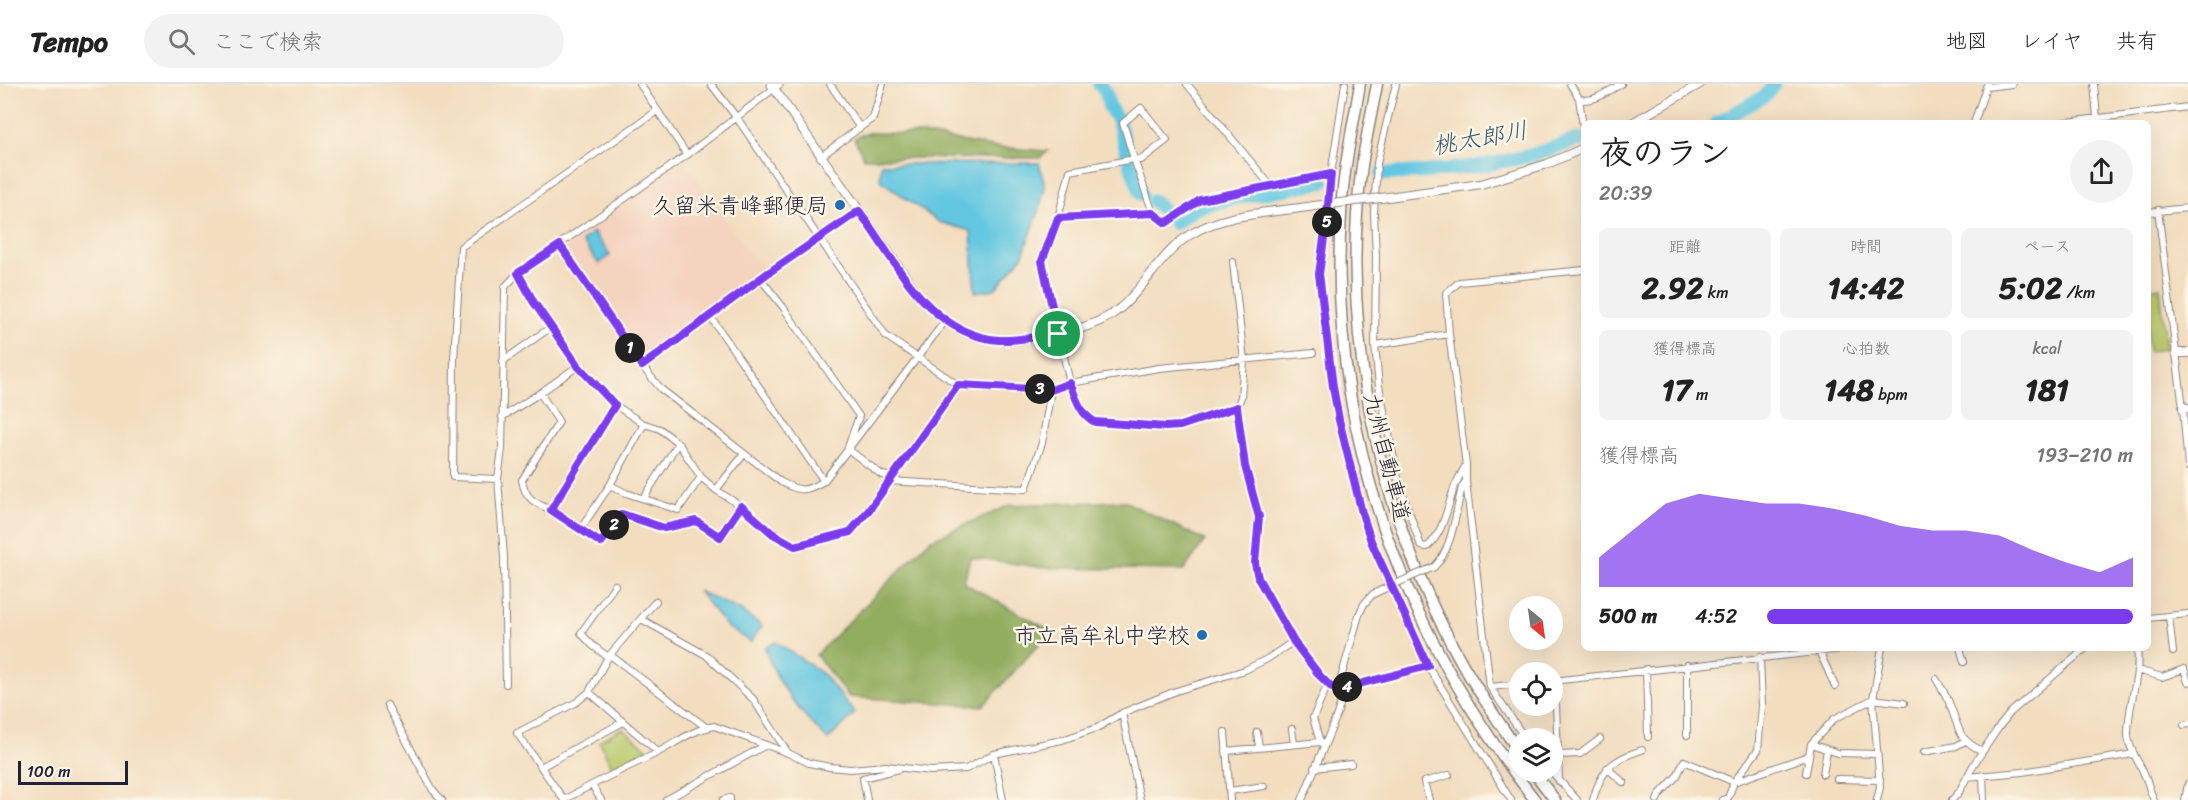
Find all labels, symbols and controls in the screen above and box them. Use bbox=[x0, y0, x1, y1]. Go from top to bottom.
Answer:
search box bbox=[144, 14, 564, 68]
text: Tempo bbox=[30, 17, 108, 66]
text: ここで検索 bbox=[213, 22, 323, 61]
text: 地図 bbox=[1946, 22, 1988, 60]
text: レイヤ bbox=[2021, 22, 2083, 60]
text: 共有 bbox=[2116, 22, 2158, 60]
icon: search bbox=[165, 25, 198, 58]
water label: 桃太郎川 bbox=[1429, 109, 1531, 167]
text: 夜のラン bbox=[1599, 124, 1731, 182]
button: share bbox=[2070, 140, 2133, 203]
text: 20:39 bbox=[1599, 176, 1652, 211]
place label: 久留米青峰郵便局 bbox=[652, 186, 828, 225]
marker: 久留米青峰郵便局 bbox=[833, 198, 847, 212]
pin: 5 bbox=[1312, 207, 1342, 237]
text: 5 bbox=[1322, 207, 1332, 236]
text: 距離 bbox=[1669, 232, 1701, 261]
text: 時間 bbox=[1850, 232, 1882, 261]
text: ペース bbox=[2023, 232, 2071, 261]
text: 2.92 bbox=[1641, 261, 1704, 315]
text: 14:42 bbox=[1828, 261, 1904, 315]
text: 5:02 bbox=[1999, 261, 2062, 315]
text: km bbox=[1704, 278, 1729, 307]
text: /km bbox=[2062, 278, 2095, 307]
pin bbox=[1032, 308, 1083, 359]
icon: arrive bbox=[1041, 317, 1074, 350]
pin: 1 bbox=[615, 333, 645, 363]
text: 1 bbox=[627, 333, 633, 362]
text: 獲得標高 bbox=[1653, 334, 1717, 363]
text: 心拍数 bbox=[1842, 334, 1890, 363]
text: kcal bbox=[2032, 334, 2062, 363]
text: 17 bbox=[1662, 363, 1692, 417]
text: 148 bbox=[1824, 363, 1874, 417]
text: 181 bbox=[2025, 363, 2069, 417]
pin: 3 bbox=[1025, 374, 1055, 404]
text: 3 bbox=[1036, 374, 1044, 403]
text: m bbox=[1692, 380, 1708, 409]
text: bpm bbox=[1874, 380, 1908, 409]
street label: 九州自動車道 bbox=[1352, 388, 1422, 526]
text: 獲得標高 bbox=[1599, 438, 1679, 473]
text: 193–210 m bbox=[2037, 438, 2133, 473]
pin: 2 bbox=[599, 510, 629, 540]
text: 2 bbox=[609, 510, 619, 539]
north arrow bbox=[1509, 596, 1563, 650]
map controls bbox=[1509, 596, 1563, 782]
text: 500 m bbox=[1599, 599, 1657, 634]
text: 4:52 bbox=[1695, 599, 1737, 634]
place label: 市立高牟礼中学校 bbox=[1014, 616, 1190, 655]
marker: 市立高牟礼中学校 bbox=[1195, 628, 1209, 642]
button: locate bbox=[1509, 662, 1563, 716]
pin: 4 bbox=[1332, 672, 1362, 702]
text: 4 bbox=[1342, 672, 1352, 701]
button: layers bbox=[1509, 728, 1563, 782]
text: 100 m bbox=[27, 757, 71, 786]
scale bar bbox=[18, 758, 128, 786]

